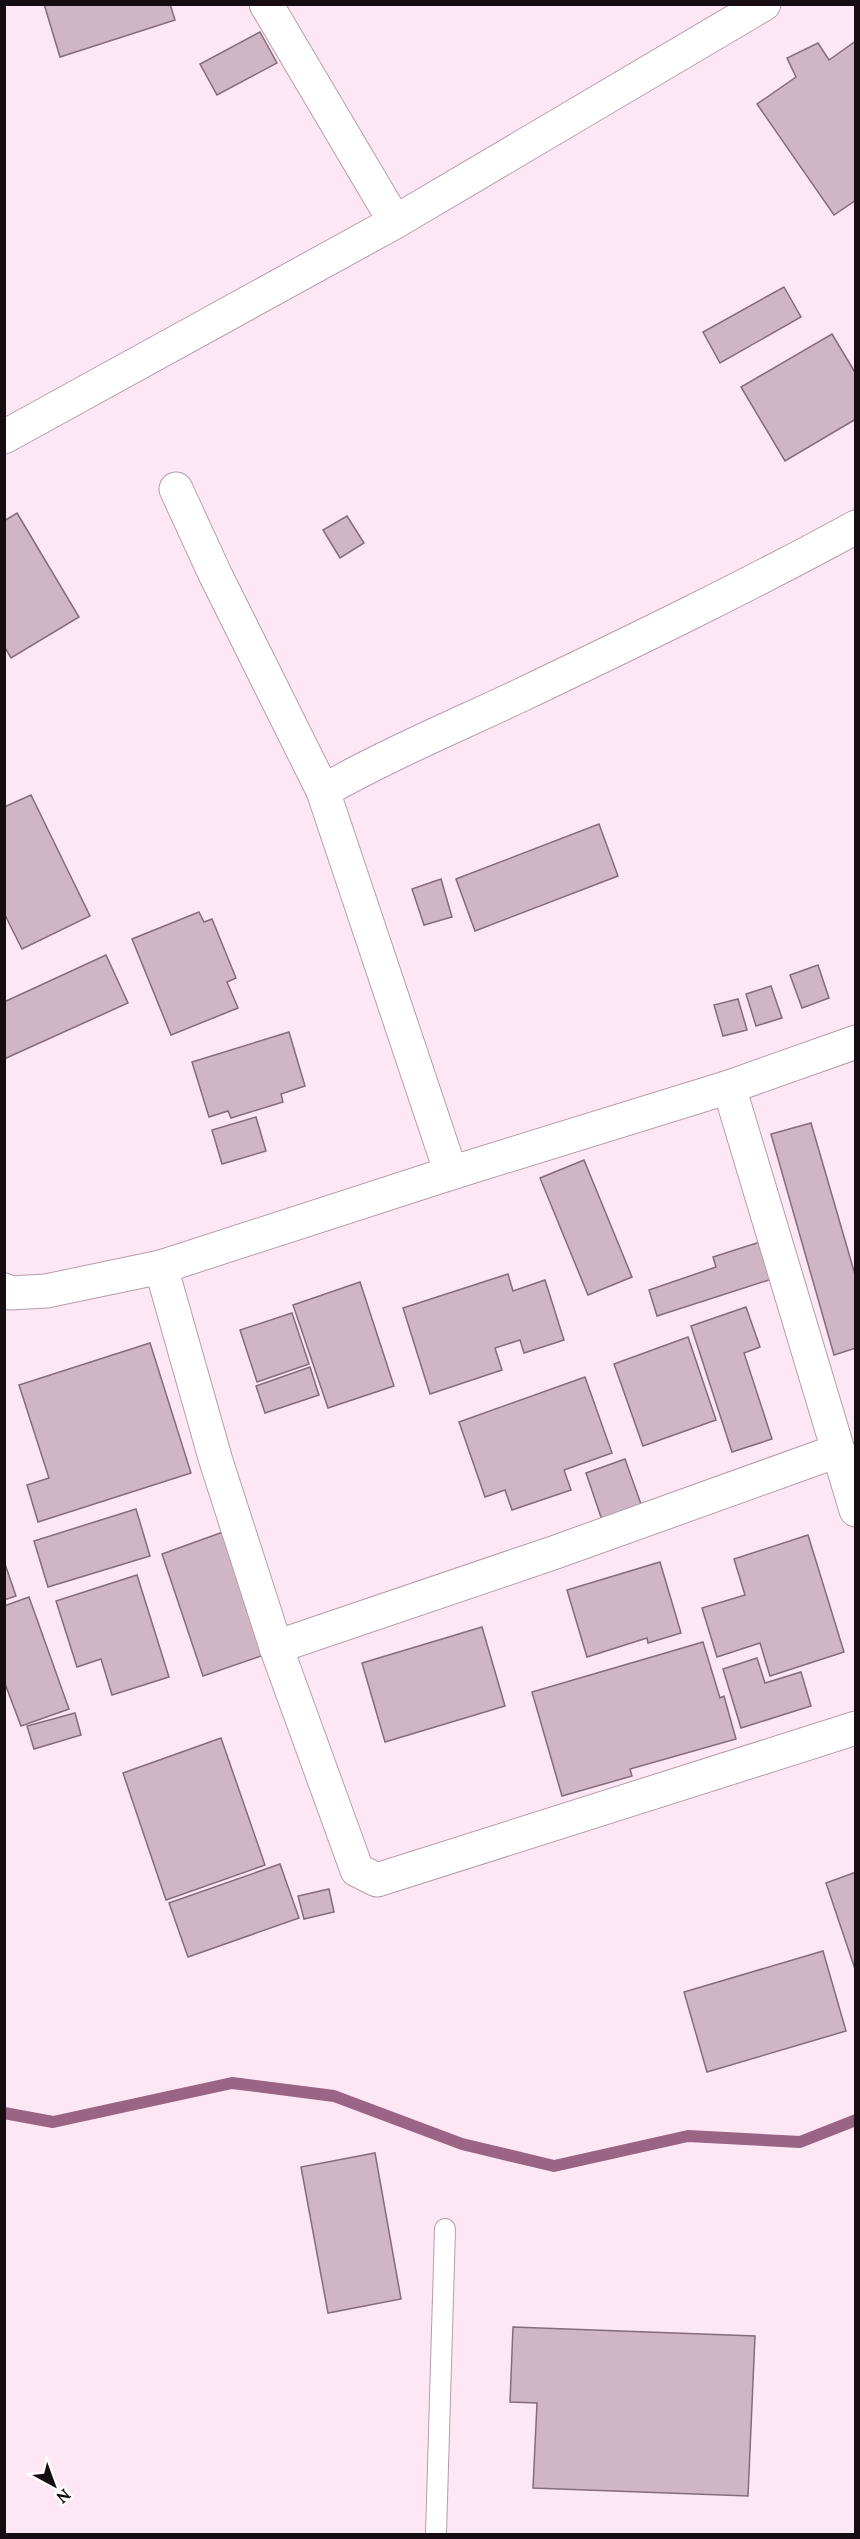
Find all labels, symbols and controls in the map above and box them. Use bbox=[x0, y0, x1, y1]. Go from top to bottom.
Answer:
north arrow bbox=[24, 2455, 84, 2515]
text: N bbox=[53, 2485, 75, 2508]

